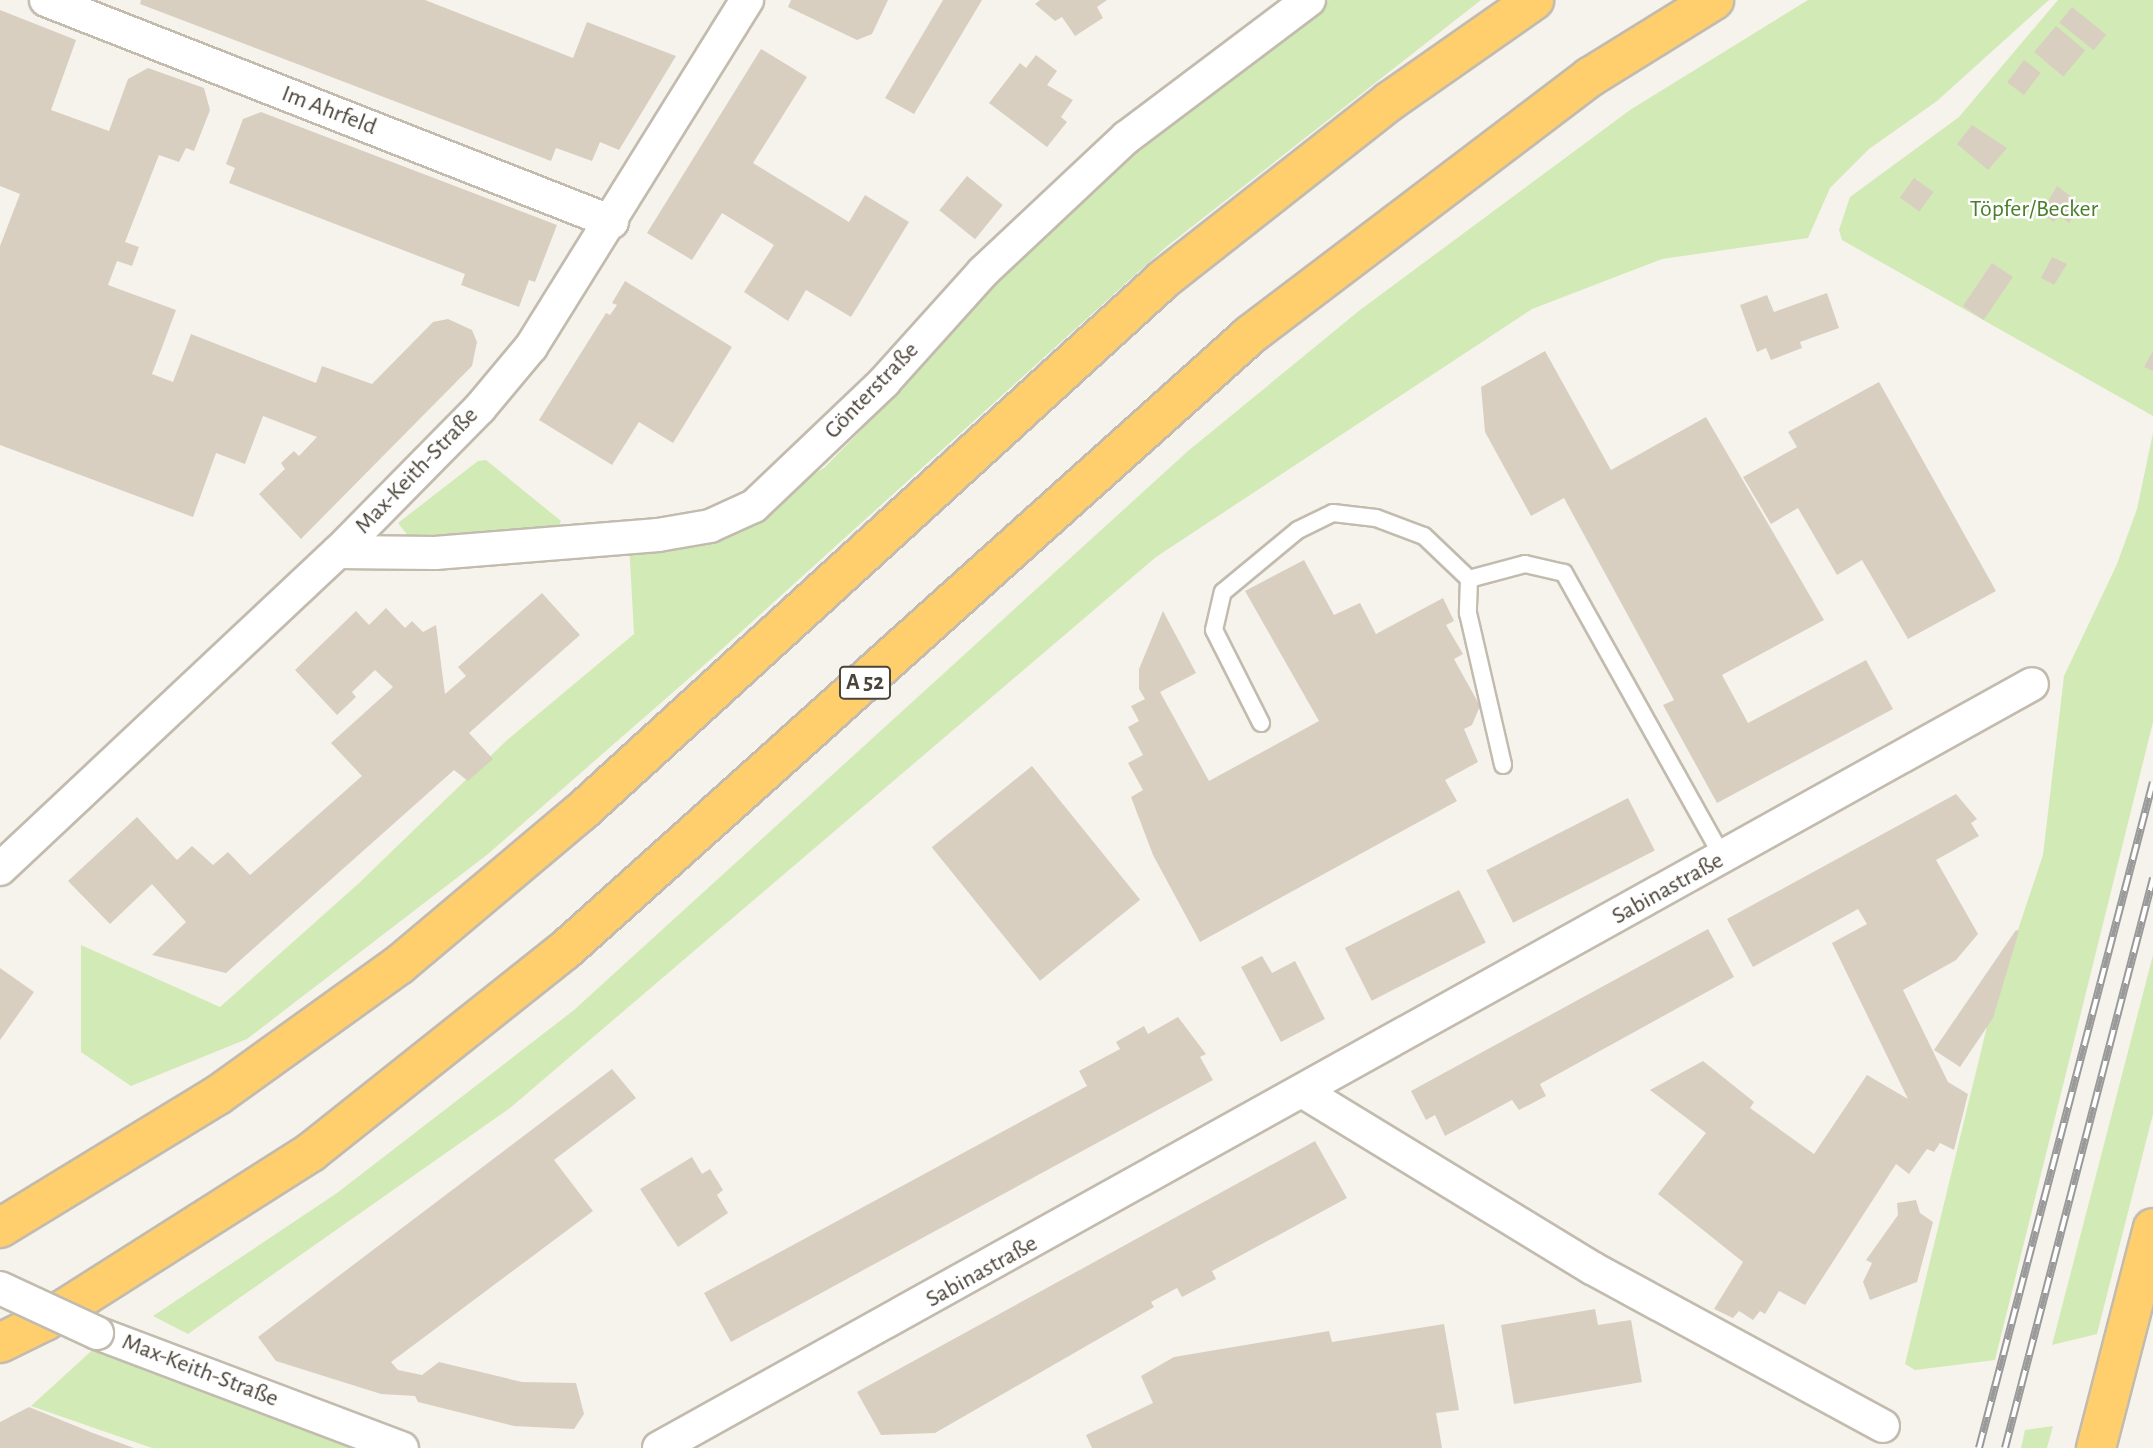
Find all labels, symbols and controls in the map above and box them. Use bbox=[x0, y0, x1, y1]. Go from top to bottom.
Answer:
street label: Im Ahrfeld bbox=[277, 80, 381, 142]
park label: Töpfer/Becker bbox=[1970, 196, 2098, 224]
street label: Gönterstraße bbox=[819, 337, 925, 445]
street label: Max-Keith-Straße bbox=[349, 402, 485, 540]
road number: A 52 bbox=[839, 664, 891, 702]
street label: Sabinastraße bbox=[1607, 847, 1729, 931]
street label: Sabinastraße bbox=[921, 1230, 1043, 1314]
street label: Max-Keith-Straße bbox=[118, 1328, 282, 1414]

